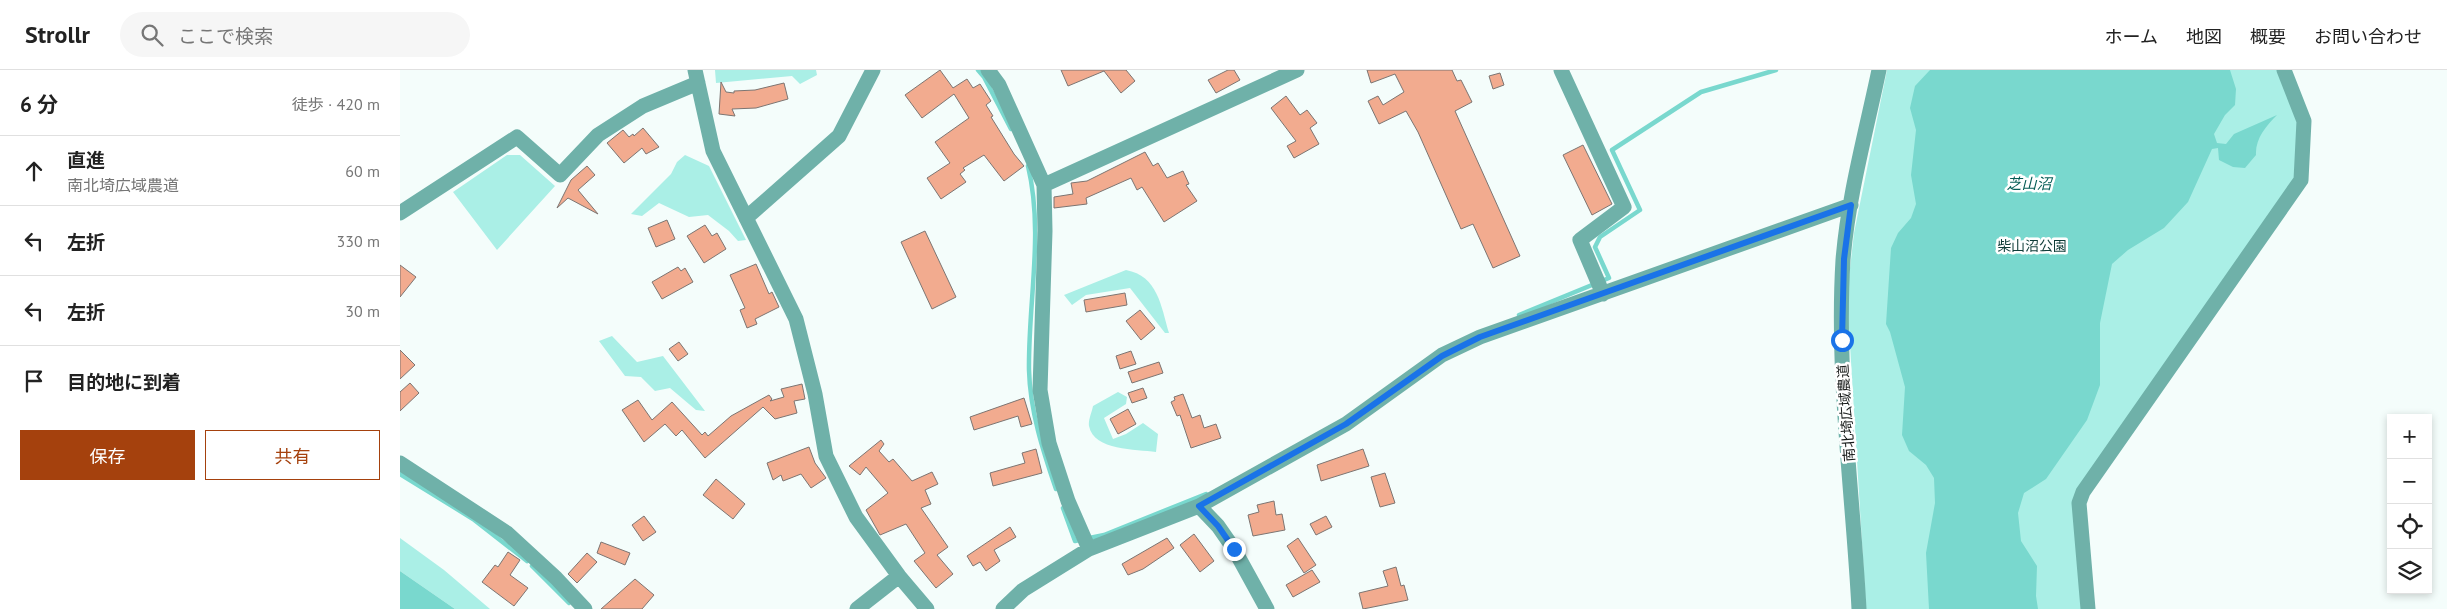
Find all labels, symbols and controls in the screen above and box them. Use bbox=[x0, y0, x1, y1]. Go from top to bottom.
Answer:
search box bbox=[120, 12, 470, 57]
text: Strollr bbox=[25, 19, 90, 50]
icon: search bbox=[138, 21, 166, 49]
text: ここで検索 bbox=[178, 24, 273, 48]
text: ホーム bbox=[2105, 25, 2158, 48]
text: 地図 bbox=[2186, 25, 2222, 48]
text: 概要 bbox=[2250, 25, 2286, 48]
text: お問い合わせ bbox=[2314, 25, 2422, 48]
text: 6 分 bbox=[20, 91, 58, 118]
text: 徒歩 · 420 m bbox=[292, 94, 380, 114]
text: 直進 bbox=[67, 148, 105, 172]
icon: ahead bbox=[20, 157, 48, 185]
text: 60 m bbox=[345, 161, 380, 181]
water label: 芝山沼 bbox=[2006, 174, 2053, 193]
text: 南北埼広域農道 bbox=[67, 175, 179, 195]
icon: left bbox=[20, 227, 48, 255]
text: 左折 bbox=[67, 230, 105, 254]
text: 330 m bbox=[337, 231, 380, 251]
park label: 柴山沼公園 bbox=[1997, 237, 2067, 255]
icon: left bbox=[20, 297, 48, 325]
text: 左折 bbox=[67, 300, 105, 324]
text: 30 m bbox=[345, 301, 380, 321]
route start bbox=[1831, 329, 1854, 352]
street label: 南北埼広域農道 bbox=[1834, 363, 1858, 463]
icon: arrive bbox=[20, 367, 48, 395]
text: 目的地に到着 bbox=[67, 370, 181, 394]
map controls bbox=[2387, 414, 2432, 594]
button: + bbox=[2387, 414, 2432, 459]
button: 保存 bbox=[20, 430, 195, 480]
button: 共有 bbox=[205, 430, 380, 480]
button: − bbox=[2387, 459, 2432, 504]
button: locate bbox=[2387, 504, 2432, 549]
route end bbox=[1223, 538, 1246, 561]
button: layers bbox=[2387, 549, 2432, 594]

